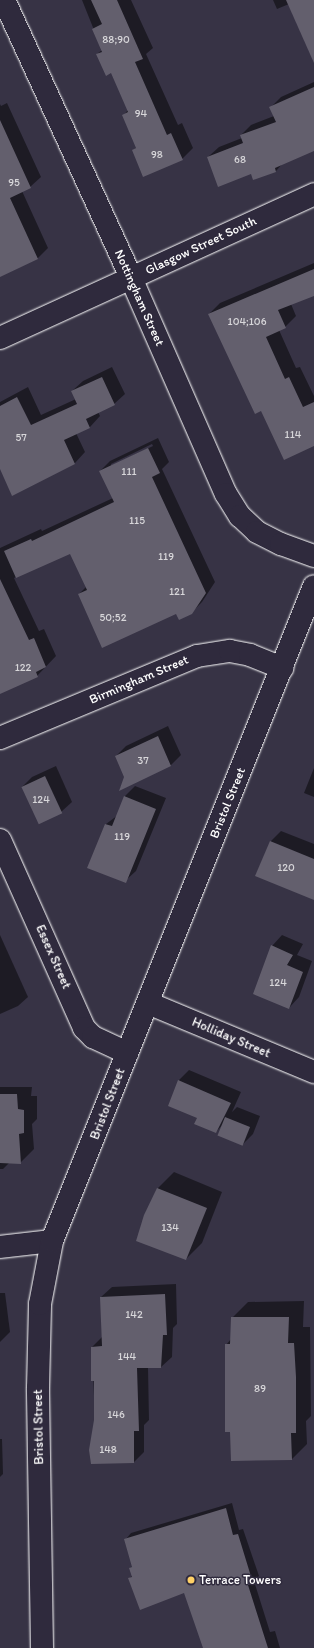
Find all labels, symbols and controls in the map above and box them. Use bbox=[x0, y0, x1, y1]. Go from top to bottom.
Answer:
house number: 88;90 bbox=[102, 33, 130, 47]
house number: 94 bbox=[135, 107, 147, 121]
house number: 98 bbox=[151, 148, 163, 162]
house number: 68 bbox=[234, 153, 246, 167]
house number: 95 bbox=[8, 176, 20, 190]
street label: Glasgow Street South bbox=[143, 214, 259, 278]
street label: Nottingham Street bbox=[111, 247, 167, 349]
house number: 104;106 bbox=[228, 315, 266, 329]
house number: 114 bbox=[285, 428, 301, 442]
house number: 57 bbox=[15, 431, 27, 445]
house number: 111 bbox=[121, 465, 137, 479]
house number: 115 bbox=[129, 514, 145, 528]
house number: 119 bbox=[158, 550, 174, 564]
house number: 121 bbox=[169, 585, 185, 599]
house number: 50;52 bbox=[100, 611, 126, 625]
street label: Birmingham Street bbox=[87, 652, 191, 708]
house number: 122 bbox=[15, 661, 31, 675]
house number: 37 bbox=[137, 754, 149, 768]
street label: Bristol Street bbox=[207, 765, 249, 841]
house number: 124 bbox=[32, 793, 50, 807]
house number: 119 bbox=[114, 830, 130, 844]
house number: 120 bbox=[277, 861, 295, 875]
street label: Essex Street bbox=[32, 922, 74, 992]
house number: 124 bbox=[269, 976, 287, 990]
street label: Holliday Street bbox=[190, 1014, 272, 1062]
street label: Bristol Street bbox=[87, 1066, 129, 1142]
house number: 134 bbox=[161, 1221, 179, 1235]
house number: 142 bbox=[125, 1308, 143, 1322]
house number: 144 bbox=[118, 1350, 136, 1364]
house number: 89 bbox=[254, 1382, 266, 1396]
street label: Bristol Street bbox=[31, 1389, 47, 1465]
house number: 146 bbox=[107, 1408, 125, 1422]
house number: 148 bbox=[99, 1443, 117, 1457]
place label: Terrace Towers bbox=[199, 1572, 281, 1588]
marker: Terrace Towers bbox=[186, 1575, 196, 1585]

